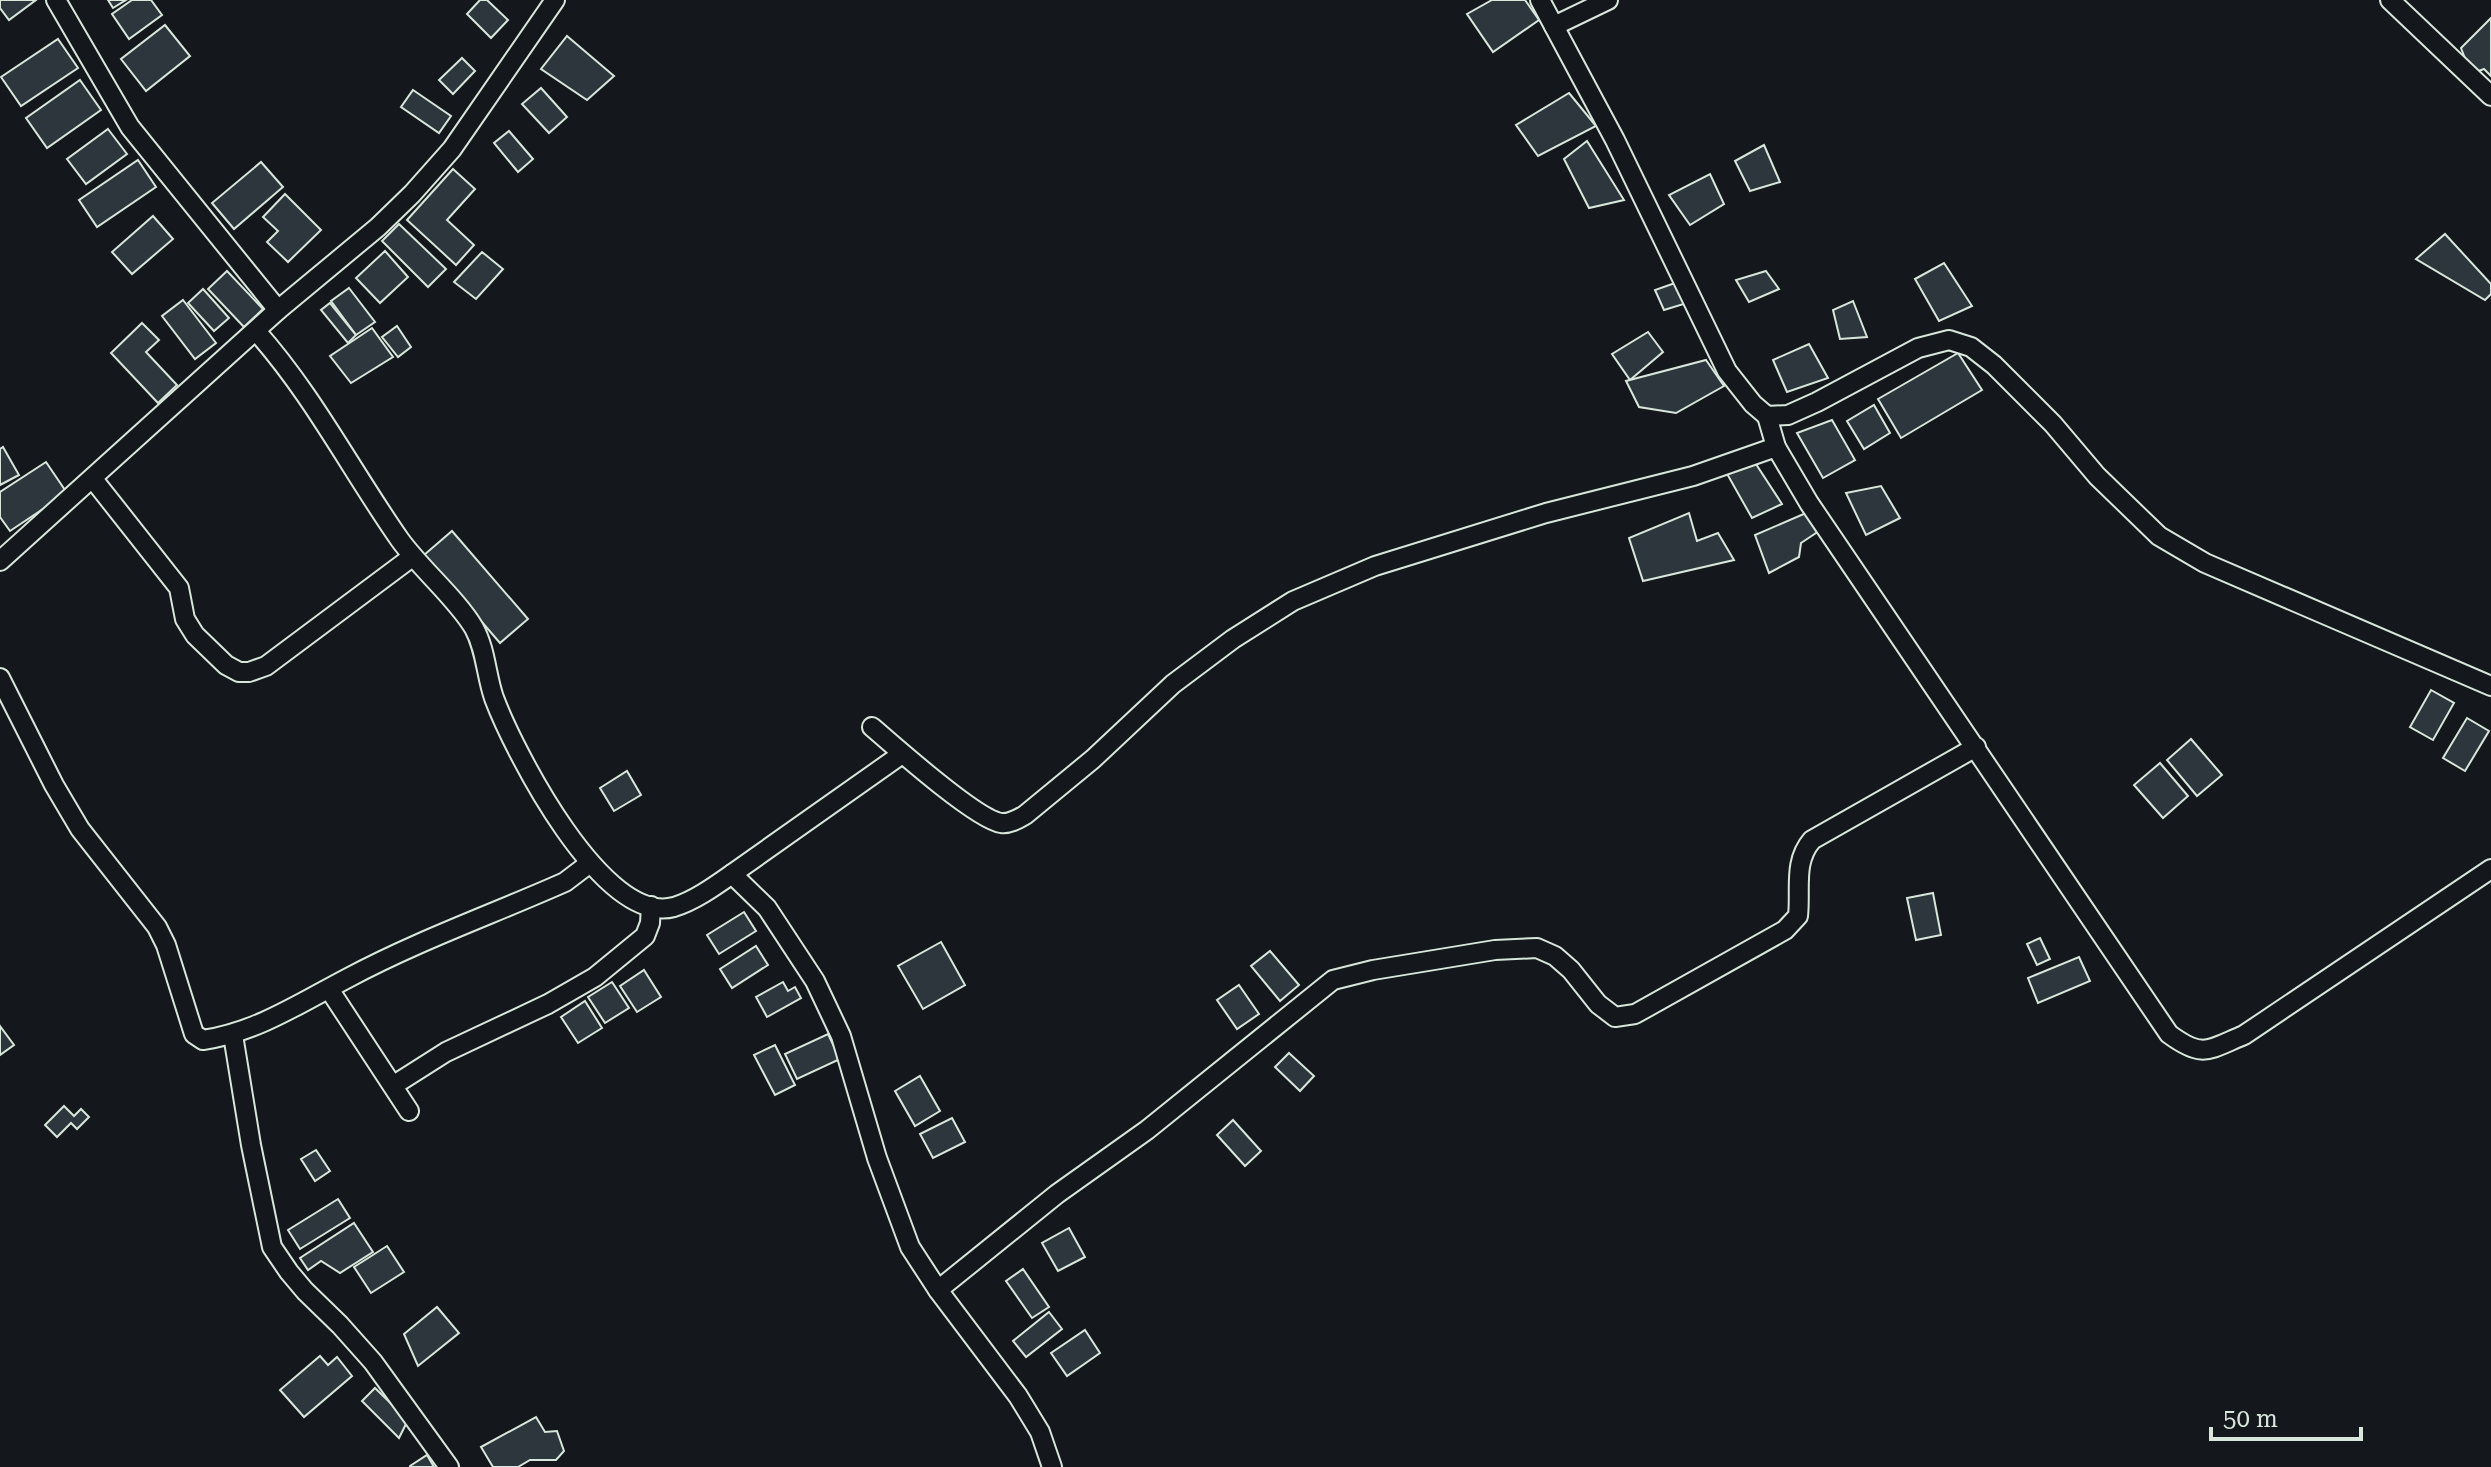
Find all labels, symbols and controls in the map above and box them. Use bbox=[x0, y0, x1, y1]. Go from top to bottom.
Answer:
scale bar bbox=[2211, 1391, 2361, 1441]
text: 50 m bbox=[2223, 1405, 2278, 1433]

